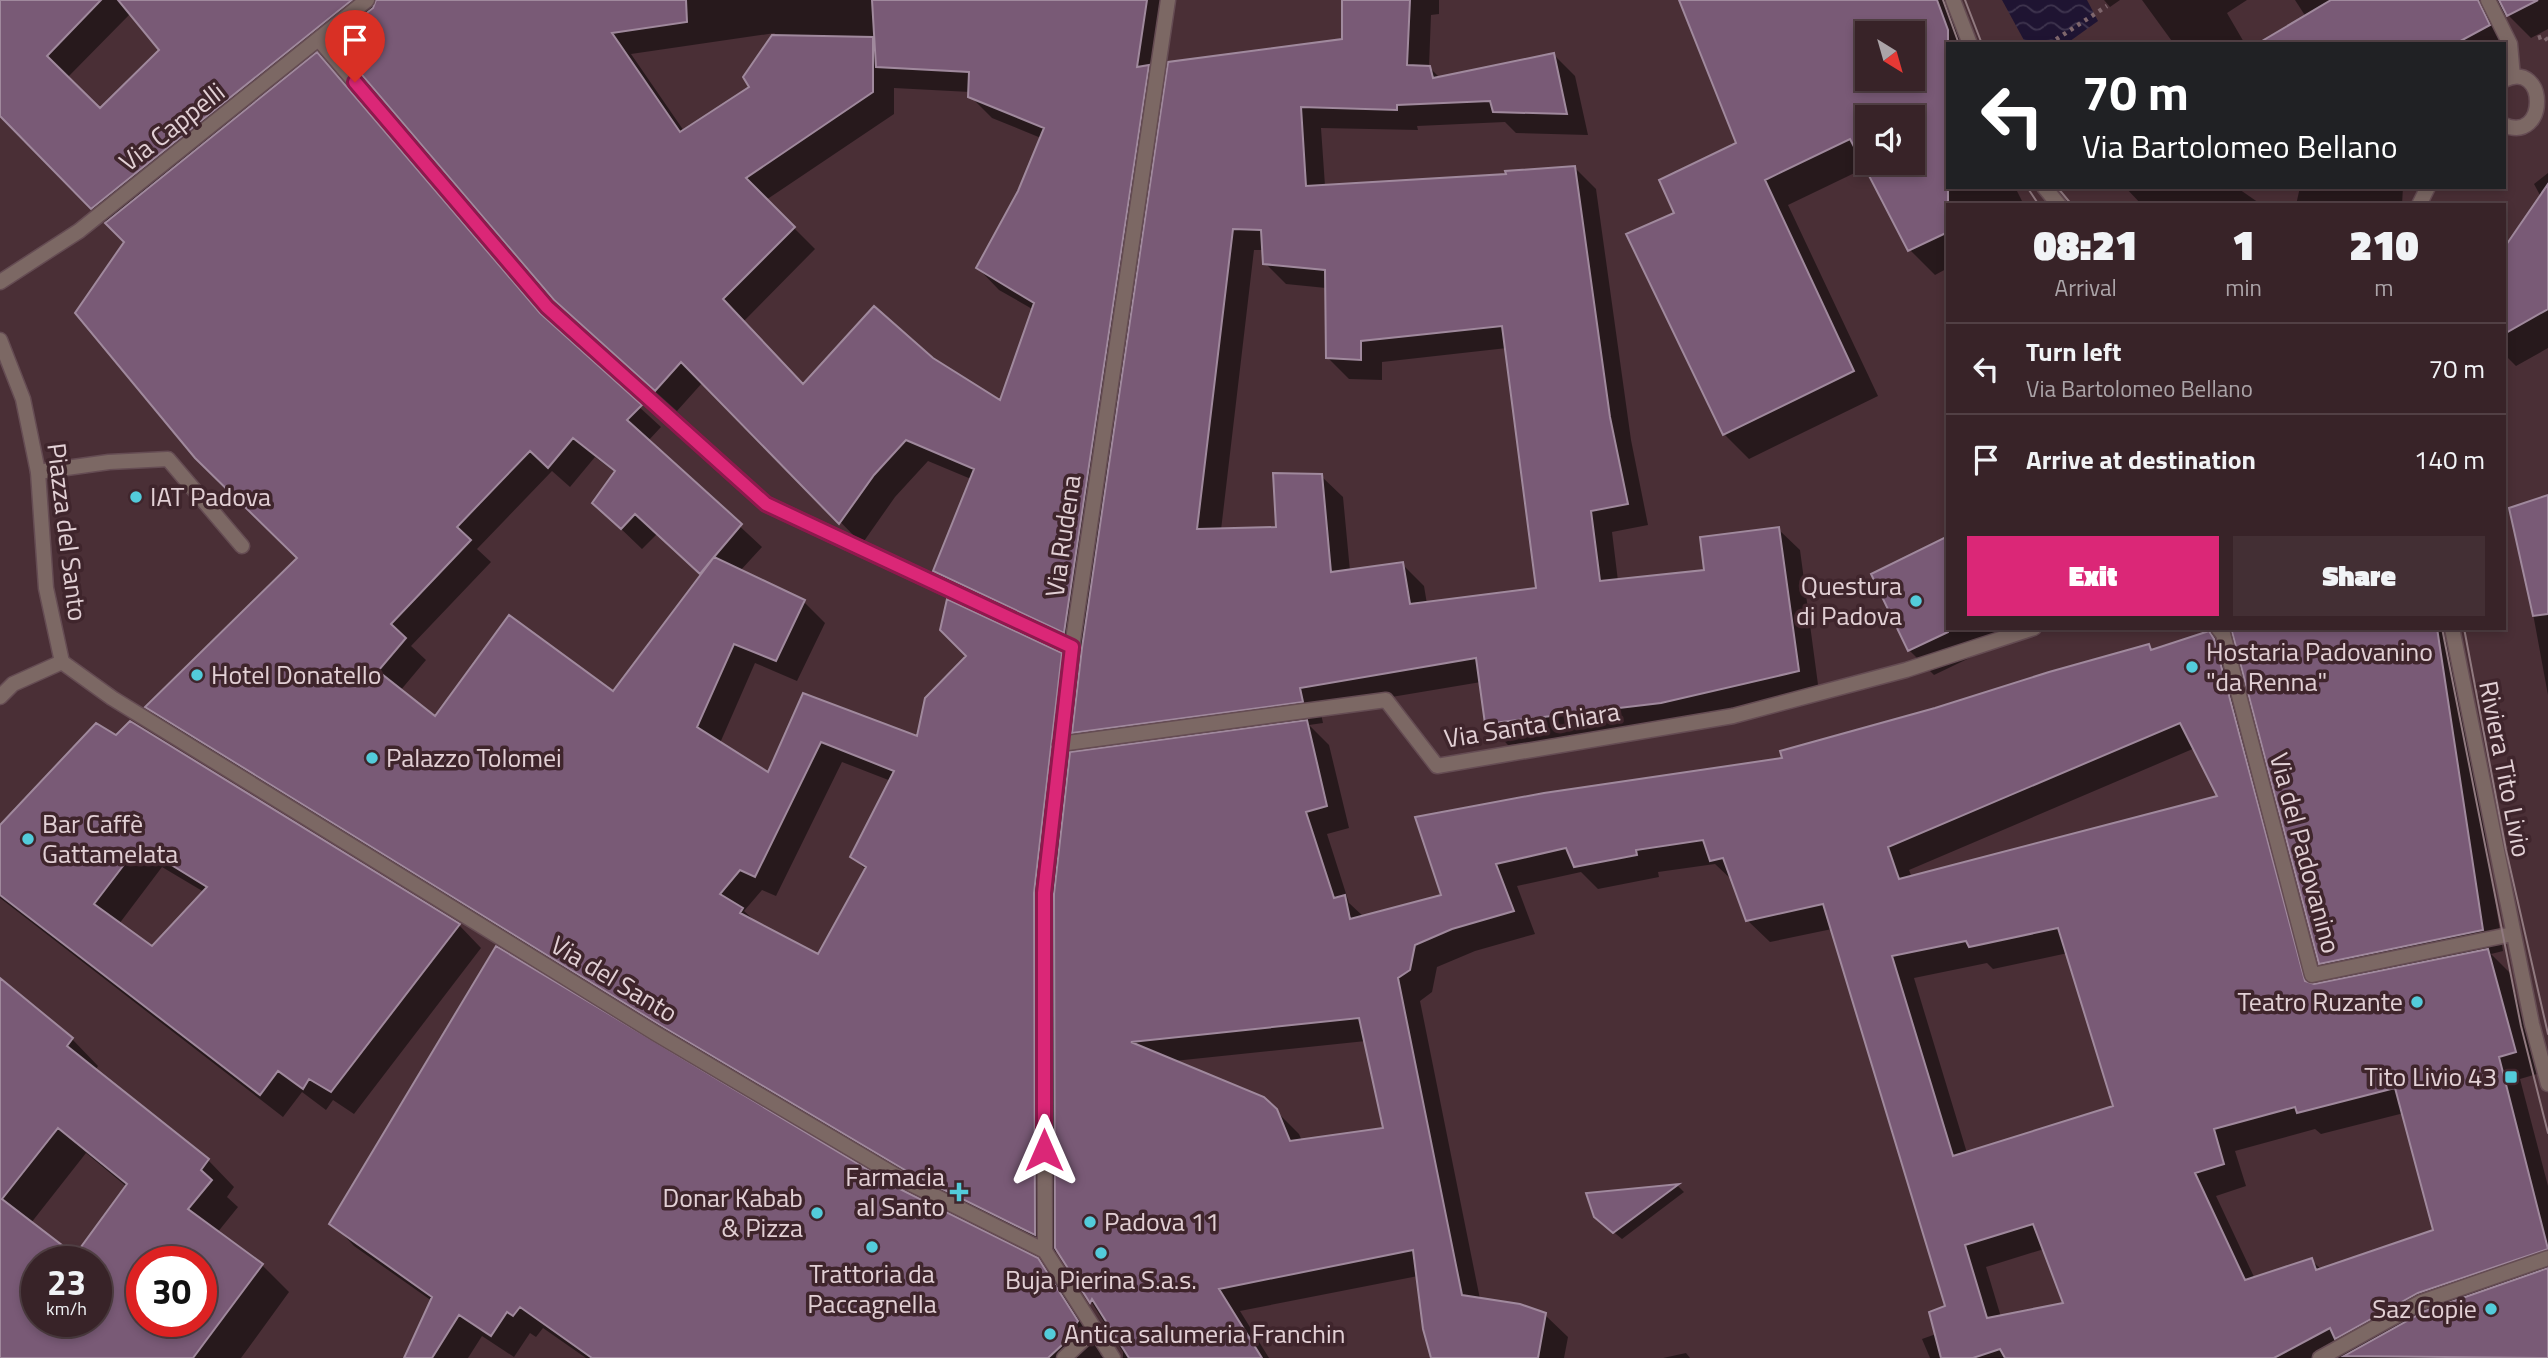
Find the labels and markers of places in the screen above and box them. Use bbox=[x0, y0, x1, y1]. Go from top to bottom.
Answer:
pin bbox=[325, 10, 385, 82]
place label: IAT Padova bbox=[150, 477, 271, 516]
marker: IAT Padova bbox=[128, 489, 144, 505]
place label: Questura di Padova bbox=[1796, 566, 1902, 635]
marker: Questura di Padova bbox=[1908, 593, 1924, 609]
place label: Hostaria Padovanino "da Renna" bbox=[2206, 632, 2433, 701]
place label: Hotel Donatello bbox=[211, 655, 382, 694]
marker: Hostaria Padovanino "da Renna" bbox=[2184, 659, 2200, 675]
marker: Hotel Donatello bbox=[189, 667, 205, 683]
place label: Palazzo Tolomei bbox=[386, 738, 562, 777]
marker: Palazzo Tolomei bbox=[364, 750, 380, 766]
place label: Bar Caffè Gattamelata bbox=[42, 804, 178, 873]
marker: Bar Caffè Gattamelata bbox=[20, 831, 36, 847]
place label: Teatro Ruzante bbox=[2237, 982, 2403, 1021]
marker: Teatro Ruzante bbox=[2409, 994, 2425, 1010]
place label: Tito Livio 43 bbox=[2364, 1057, 2497, 1096]
marker: Tito Livio 43 bbox=[2503, 1069, 2519, 1085]
place label: Farmacia al Santo bbox=[845, 1157, 945, 1226]
place label: Donar Kabab & Pizza bbox=[663, 1178, 803, 1247]
marker: Farmacia al Santo bbox=[951, 1184, 967, 1200]
place label: Padova 11 bbox=[1104, 1202, 1220, 1241]
marker: Donar Kabab & Pizza bbox=[809, 1205, 825, 1221]
marker: Padova 11 bbox=[1082, 1214, 1098, 1230]
marker: Trattoria da Paccagnella bbox=[864, 1239, 880, 1255]
marker: Buja Pierina S.a.s. bbox=[1093, 1245, 1109, 1261]
place label: Trattoria da Paccagnella bbox=[807, 1254, 937, 1323]
place label: Buja Pierina S.a.s. bbox=[1005, 1260, 1197, 1299]
place label: Saz Copie bbox=[2372, 1289, 2477, 1328]
marker: Saz Copie bbox=[2483, 1301, 2499, 1317]
place label: Antica salumeria Franchin bbox=[1064, 1314, 1346, 1353]
marker: Antica salumeria Franchin bbox=[1042, 1326, 1058, 1342]

